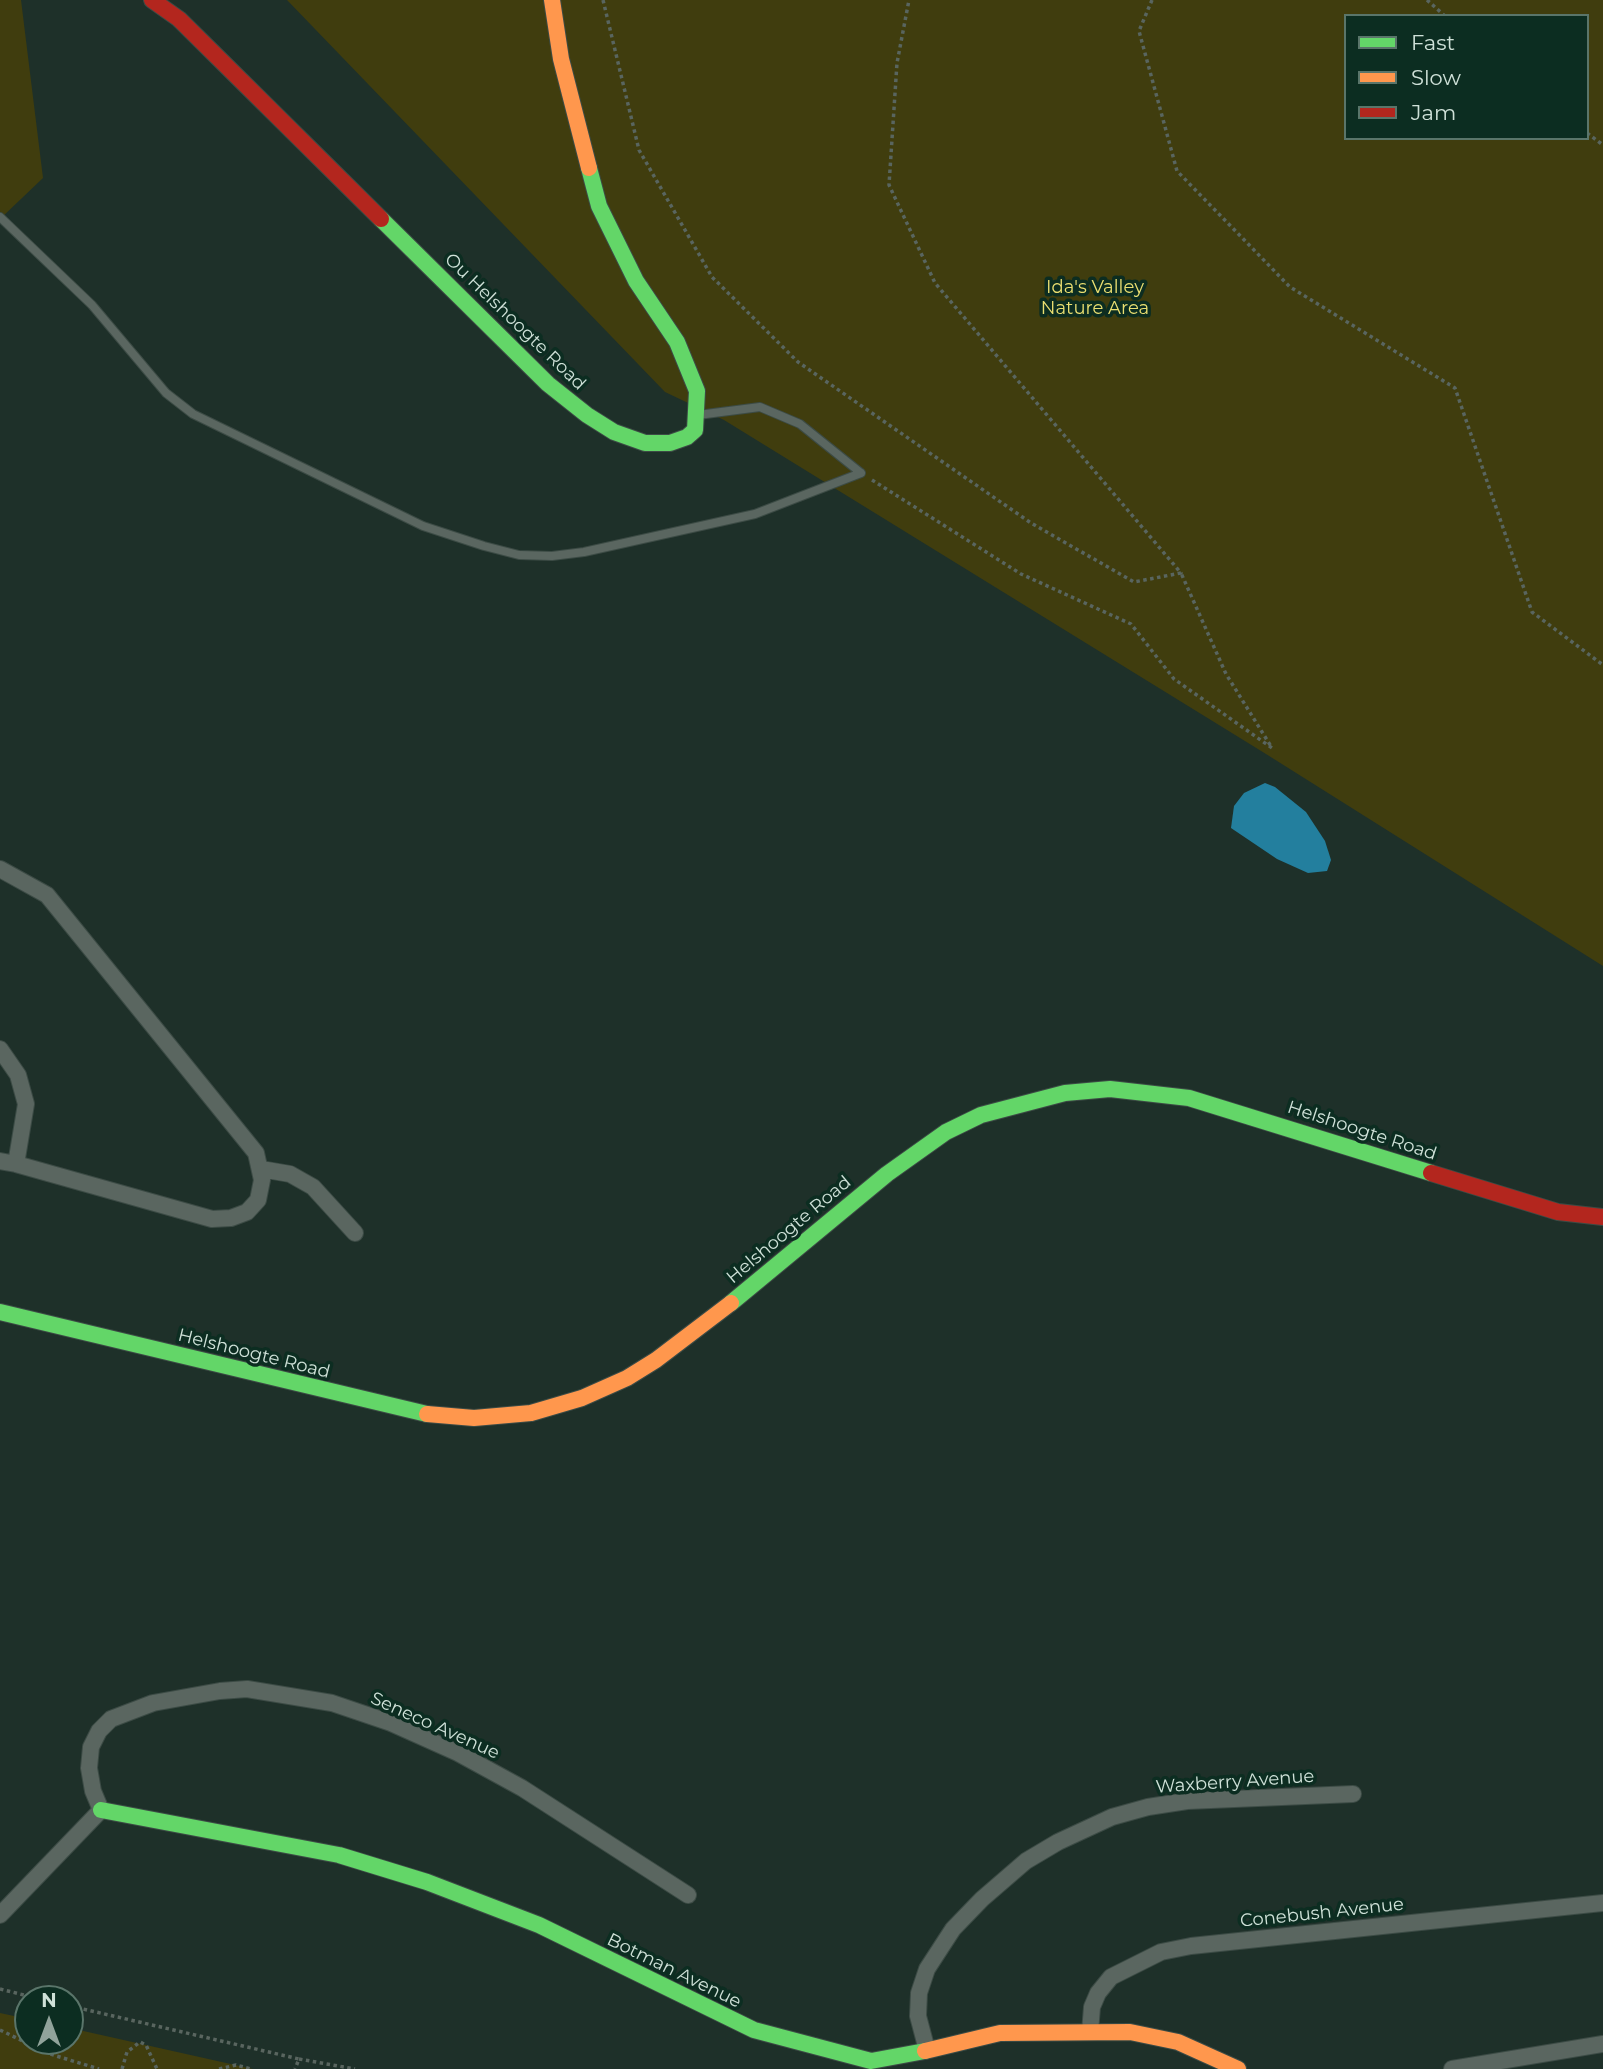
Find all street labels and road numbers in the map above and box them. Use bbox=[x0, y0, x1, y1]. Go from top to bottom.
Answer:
street label: Ou Helshoogte Road bbox=[440, 249, 590, 395]
street label: Helshoogte Road bbox=[1285, 1097, 1439, 1165]
street label: Helshoogte Road bbox=[722, 1172, 856, 1288]
street label: Helshoogte Road bbox=[176, 1325, 332, 1383]
street label: Seneco Avenue bbox=[367, 1688, 503, 1764]
street label: Waxberry Avenue bbox=[1155, 1766, 1315, 1798]
street label: Conebush Avenue bbox=[1239, 1894, 1405, 1932]
street label: Botman Avenue bbox=[603, 1929, 745, 2013]

